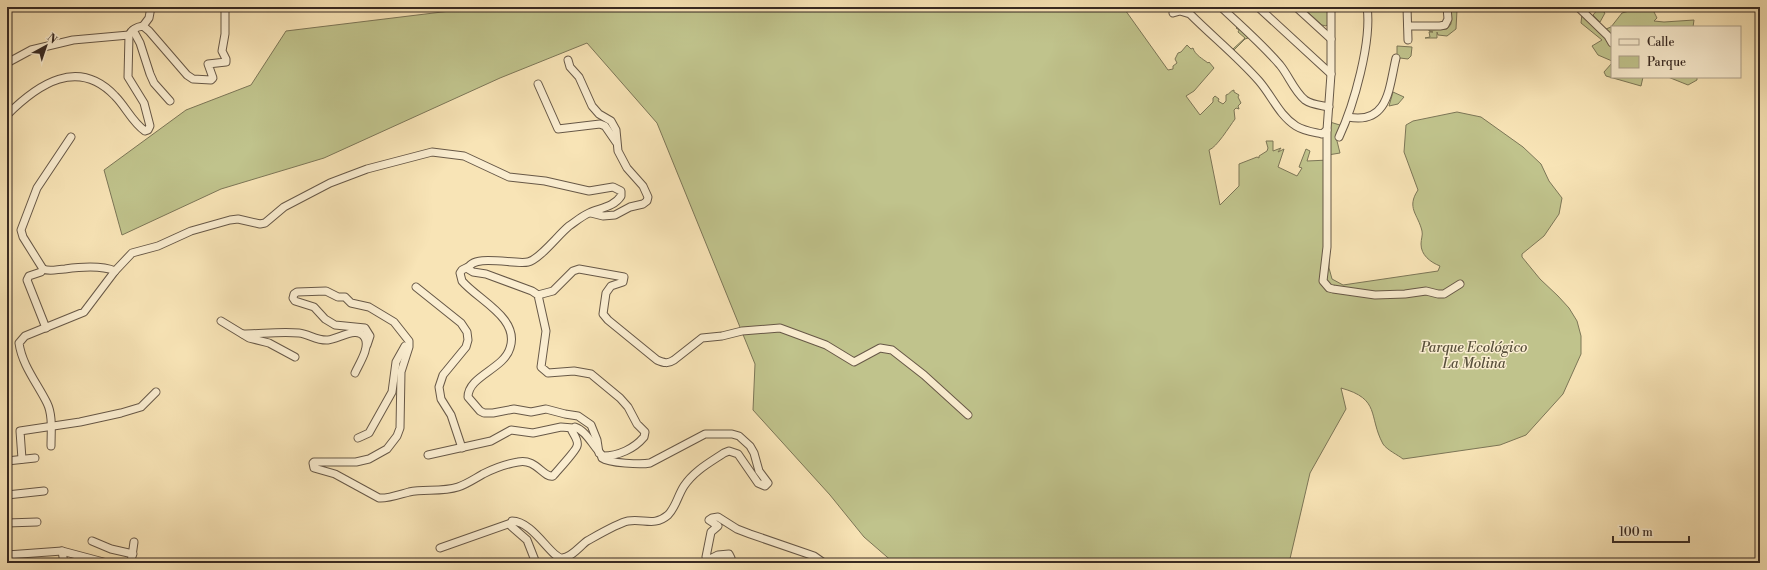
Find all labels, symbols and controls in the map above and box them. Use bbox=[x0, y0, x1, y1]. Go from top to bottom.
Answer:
north arrow bbox=[26, 26, 66, 66]
legend bbox=[1611, 26, 1741, 78]
text: N bbox=[44, 31, 60, 47]
text: Calle bbox=[1647, 35, 1674, 50]
text: Parque bbox=[1647, 55, 1686, 70]
park label: Parque Ecológico La Molina bbox=[1420, 339, 1527, 373]
scale bar bbox=[1613, 518, 1689, 544]
text: 100 m bbox=[1619, 525, 1653, 540]

